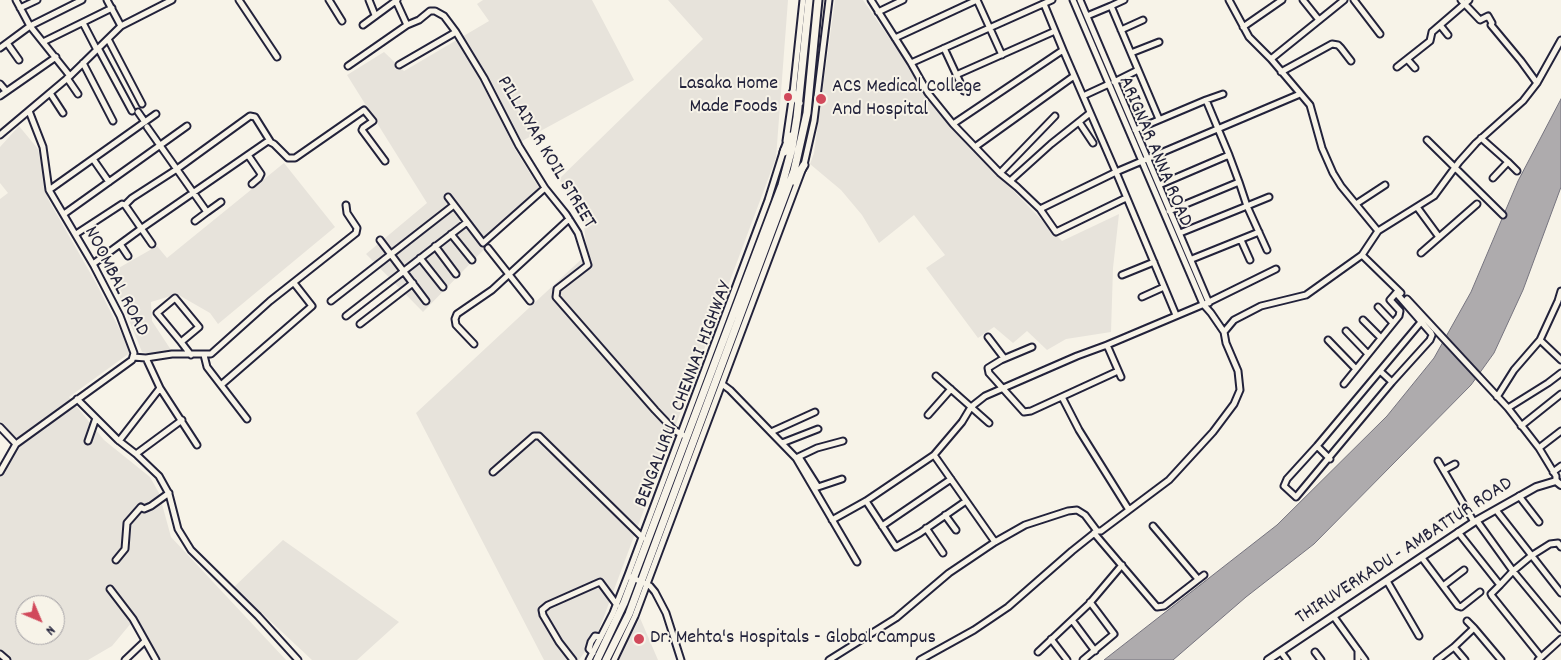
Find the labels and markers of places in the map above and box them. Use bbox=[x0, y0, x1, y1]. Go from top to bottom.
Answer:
place label: Lasaka Home Made Foods bbox=[679, 73, 778, 120]
place label: ACS Medical College And Hospital bbox=[832, 76, 981, 123]
marker: Lasaka Home Made Foods bbox=[782, 91, 794, 103]
marker: ACS Medical College And Hospital bbox=[814, 92, 828, 106]
place label: Dr. Mehta's Hospitals - Global Campus bbox=[650, 627, 936, 651]
marker: Dr. Mehta's Hospitals - Global Campus bbox=[632, 632, 646, 646]

